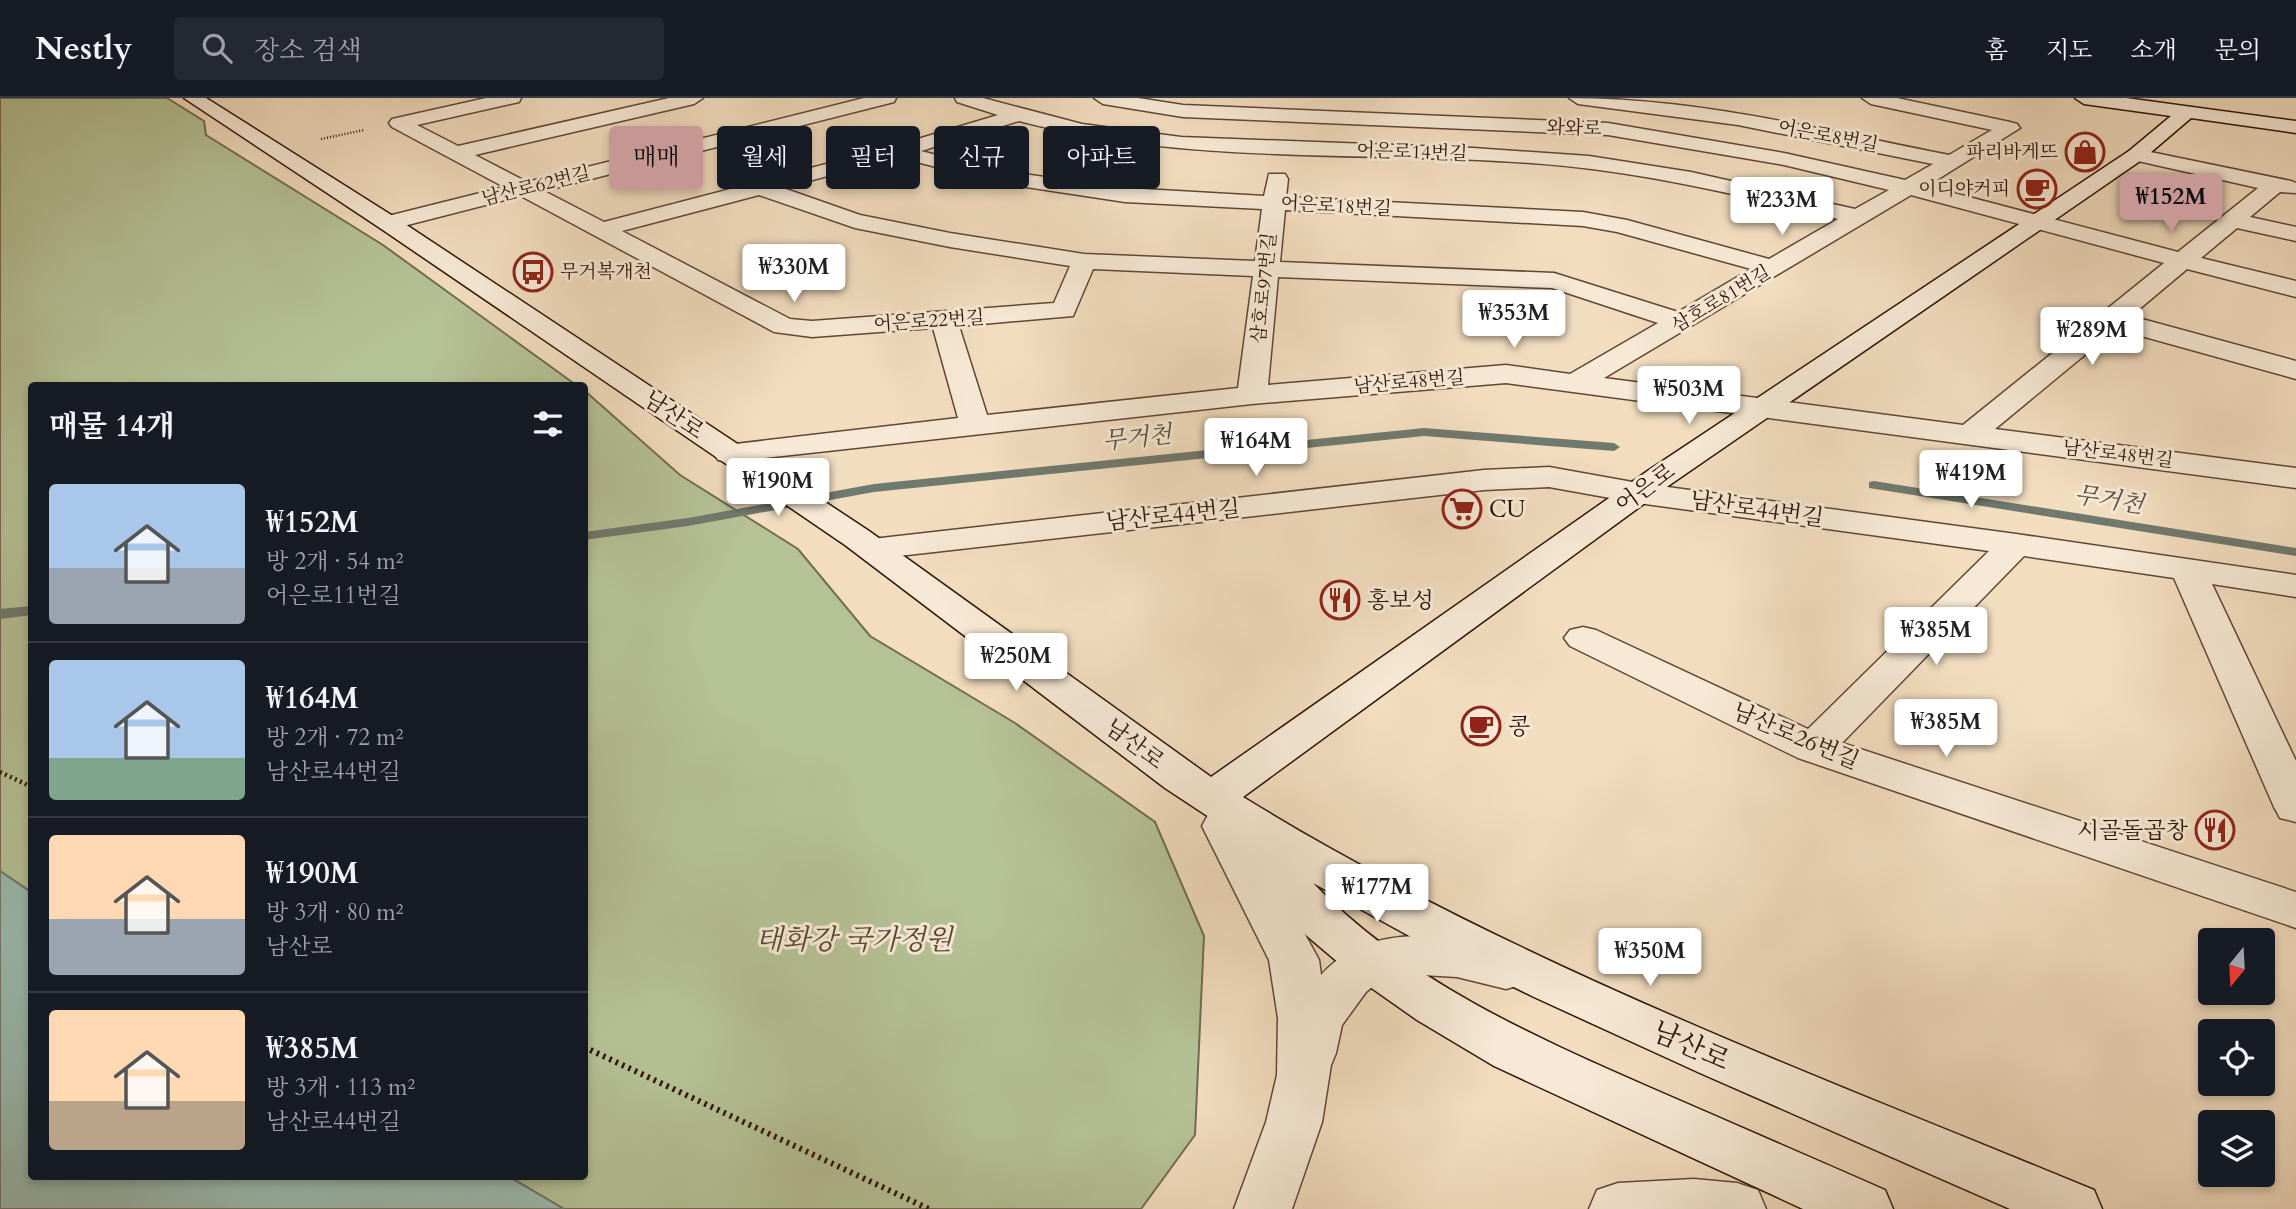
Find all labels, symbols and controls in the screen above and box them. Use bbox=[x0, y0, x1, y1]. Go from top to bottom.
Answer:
search box bbox=[174, 17, 664, 80]
text: Nestly bbox=[35, 26, 132, 71]
icon: search bbox=[198, 29, 236, 67]
text: 장소 검색 bbox=[254, 33, 362, 68]
text: 홈 bbox=[1985, 34, 2008, 67]
text: 지도 bbox=[2046, 34, 2092, 67]
text: 소개 bbox=[2130, 34, 2177, 67]
text: 문의 bbox=[2215, 34, 2261, 67]
street label: 와와로 bbox=[1546, 114, 1602, 142]
street label: 어은로8번길 bbox=[1776, 114, 1880, 158]
chip: 매매 bbox=[609, 126, 703, 189]
chip: 월세 bbox=[717, 126, 812, 189]
chip: 필터 bbox=[826, 126, 920, 189]
chip: 신규 bbox=[934, 126, 1029, 189]
chip: 아파트 bbox=[1043, 126, 1160, 189]
shop icon: 파리바게뜨 bbox=[2064, 131, 2106, 173]
street label: 어은로14번길 bbox=[1356, 137, 1468, 167]
place label: 파리바게뜨 bbox=[1966, 139, 2058, 165]
street label: 남산로62번길 bbox=[479, 160, 593, 212]
cafe icon: 이디야커피 bbox=[2016, 168, 2058, 210]
pin: ₩152M bbox=[2122, 174, 2220, 234]
place label: 이디야커피 bbox=[1918, 176, 2010, 202]
pin: ₩233M bbox=[1733, 178, 1831, 237]
text: ₩152M bbox=[2135, 181, 2207, 212]
text: ₩233M bbox=[1746, 184, 1818, 215]
street label: 어은로18번길 bbox=[1280, 190, 1392, 222]
street label: 삼호로97번길 bbox=[1245, 231, 1283, 345]
pin: ₩330M bbox=[745, 244, 843, 304]
bus stop icon: 무거복개천 bbox=[512, 251, 554, 293]
text: ₩330M bbox=[758, 251, 830, 282]
place label: 무거복개천 bbox=[560, 259, 652, 285]
street label: 삼호로81번길 bbox=[1667, 259, 1775, 339]
pin: ₩353M bbox=[1465, 290, 1563, 350]
text: ₩353M bbox=[1478, 297, 1550, 328]
street label: 어은로22번길 bbox=[873, 304, 985, 338]
pin: ₩289M bbox=[2043, 308, 2141, 367]
text: ₩289M bbox=[2056, 314, 2128, 345]
street label: 남산로48번길 bbox=[1352, 364, 1466, 400]
pin: ₩503M bbox=[1640, 366, 1738, 426]
text: ₩503M bbox=[1653, 373, 1725, 404]
street label: 남산로 bbox=[638, 384, 710, 446]
icon: filters bbox=[529, 405, 567, 443]
text: 매물 14개 bbox=[49, 406, 175, 447]
water label: 무거천 bbox=[1101, 418, 1175, 458]
pin: ₩164M bbox=[1207, 418, 1305, 478]
text: ₩164M bbox=[1220, 425, 1292, 456]
street label: 남산로48번길 bbox=[2061, 434, 2175, 474]
pin: ₩419M bbox=[1922, 450, 2020, 510]
street label: 어은로 bbox=[1609, 456, 1681, 520]
text: ₩419M bbox=[1935, 457, 2007, 488]
pin: ₩190M bbox=[729, 458, 827, 518]
text: ₩190M bbox=[742, 465, 814, 496]
water label: 무거천 bbox=[2072, 478, 2148, 522]
street label: 남산로44번길 bbox=[1688, 484, 1826, 534]
supermarket icon: CU bbox=[1441, 488, 1483, 530]
street label: 남산로44번길 bbox=[1104, 493, 1242, 537]
place label: CU bbox=[1489, 494, 1526, 525]
text: ₩152M bbox=[266, 502, 359, 543]
icon: home bbox=[105, 512, 189, 596]
text: 방 2개 · 54 m² bbox=[266, 546, 403, 577]
restaurant icon: 홍보성 bbox=[1319, 579, 1361, 621]
text: 어은로11번길 bbox=[266, 580, 401, 611]
place label: 홍보성 bbox=[1367, 585, 1434, 616]
pin: ₩385M bbox=[1887, 608, 1985, 667]
text: ₩385M bbox=[1900, 614, 1972, 645]
pin: ₩250M bbox=[967, 634, 1065, 693]
text: ₩250M bbox=[980, 640, 1052, 671]
text: ₩164M bbox=[266, 678, 359, 719]
icon: home bbox=[105, 688, 189, 772]
street label: 남산로26번길 bbox=[1728, 695, 1864, 777]
pin: ₩385M bbox=[1897, 700, 1995, 759]
cafe icon: 콩 bbox=[1460, 705, 1502, 747]
text: ₩385M bbox=[1910, 706, 1982, 737]
place label: 콩 bbox=[1508, 711, 1530, 742]
street label: 남산로 bbox=[1099, 712, 1171, 776]
text: 방 2개 · 72 m² bbox=[266, 722, 403, 753]
text: 남산로44번길 bbox=[266, 756, 401, 787]
restaurant icon: 시골돌곱창 bbox=[2194, 809, 2236, 851]
place label: 시골돌곱창 bbox=[2077, 815, 2189, 846]
text: ₩190M bbox=[266, 853, 359, 894]
icon: home bbox=[105, 863, 189, 947]
pin: ₩177M bbox=[1328, 864, 1426, 924]
text: ₩177M bbox=[1341, 871, 1413, 902]
text: 방 3개 · 80 m² bbox=[266, 897, 403, 928]
park label: 태화강 국가정원 bbox=[755, 921, 955, 959]
pin: ₩350M bbox=[1601, 928, 1699, 988]
north arrow bbox=[2198, 928, 2275, 1004]
map controls bbox=[2198, 928, 2275, 1187]
text: 남산로 bbox=[266, 931, 333, 962]
text: ₩350M bbox=[1614, 935, 1686, 966]
street label: 남산로 bbox=[1646, 1012, 1736, 1080]
button: locate bbox=[2198, 1019, 2275, 1096]
text: ₩385M bbox=[266, 1028, 359, 1069]
icon: home bbox=[105, 1038, 189, 1122]
text: 방 3개 · 113 m² bbox=[266, 1072, 415, 1103]
text: 남산로44번길 bbox=[266, 1106, 401, 1137]
button: layers bbox=[2198, 1110, 2275, 1187]

